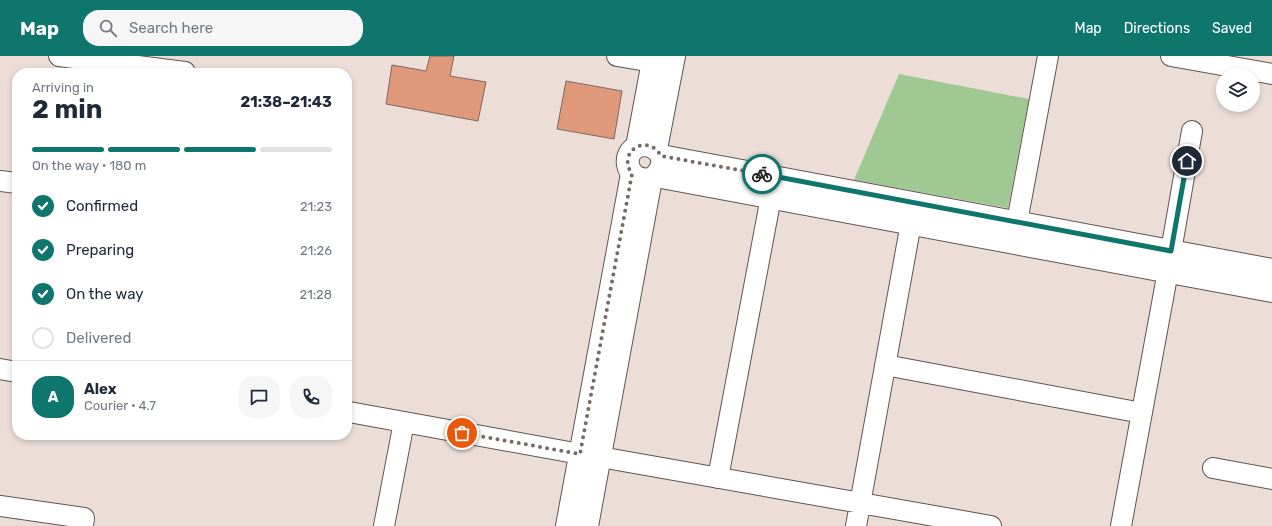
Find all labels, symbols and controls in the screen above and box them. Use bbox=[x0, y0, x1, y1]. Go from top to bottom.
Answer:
search box bbox=[83, 10, 363, 46]
text: Map bbox=[20, 17, 59, 40]
icon: search bbox=[97, 17, 119, 39]
text: Search here bbox=[129, 19, 213, 37]
text: Map bbox=[1075, 20, 1102, 37]
text: Directions bbox=[1124, 20, 1190, 37]
text: Saved bbox=[1212, 20, 1252, 37]
map controls bbox=[1216, 68, 1260, 112]
button: layers bbox=[1216, 68, 1260, 112]
text: Arriving in bbox=[32, 80, 94, 95]
text: 21:38–21:43 bbox=[241, 93, 332, 111]
text: 2 min bbox=[32, 94, 102, 125]
pin bbox=[1170, 144, 1204, 178]
icon: home bbox=[1176, 150, 1198, 172]
courier bbox=[742, 154, 782, 194]
text: On the way · 180 m bbox=[32, 158, 146, 173]
icon: bike bbox=[751, 163, 773, 185]
icon: check bbox=[32, 195, 54, 217]
text: Confirmed bbox=[66, 197, 138, 215]
text: 21:23 bbox=[300, 199, 332, 214]
icon: check bbox=[32, 239, 54, 261]
text: Preparing bbox=[66, 241, 134, 259]
text: 21:26 bbox=[300, 243, 332, 258]
icon: check bbox=[32, 283, 54, 305]
text: On the way bbox=[66, 285, 144, 303]
text: 21:28 bbox=[300, 287, 332, 302]
text: Delivered bbox=[66, 329, 131, 347]
button: chat bbox=[238, 376, 280, 418]
button: phone bbox=[290, 376, 332, 418]
text: Alex bbox=[84, 380, 117, 398]
text: A bbox=[48, 388, 58, 406]
text: Courier · 4.7 bbox=[84, 398, 156, 413]
pin bbox=[445, 416, 479, 450]
icon: bag bbox=[451, 422, 473, 444]

